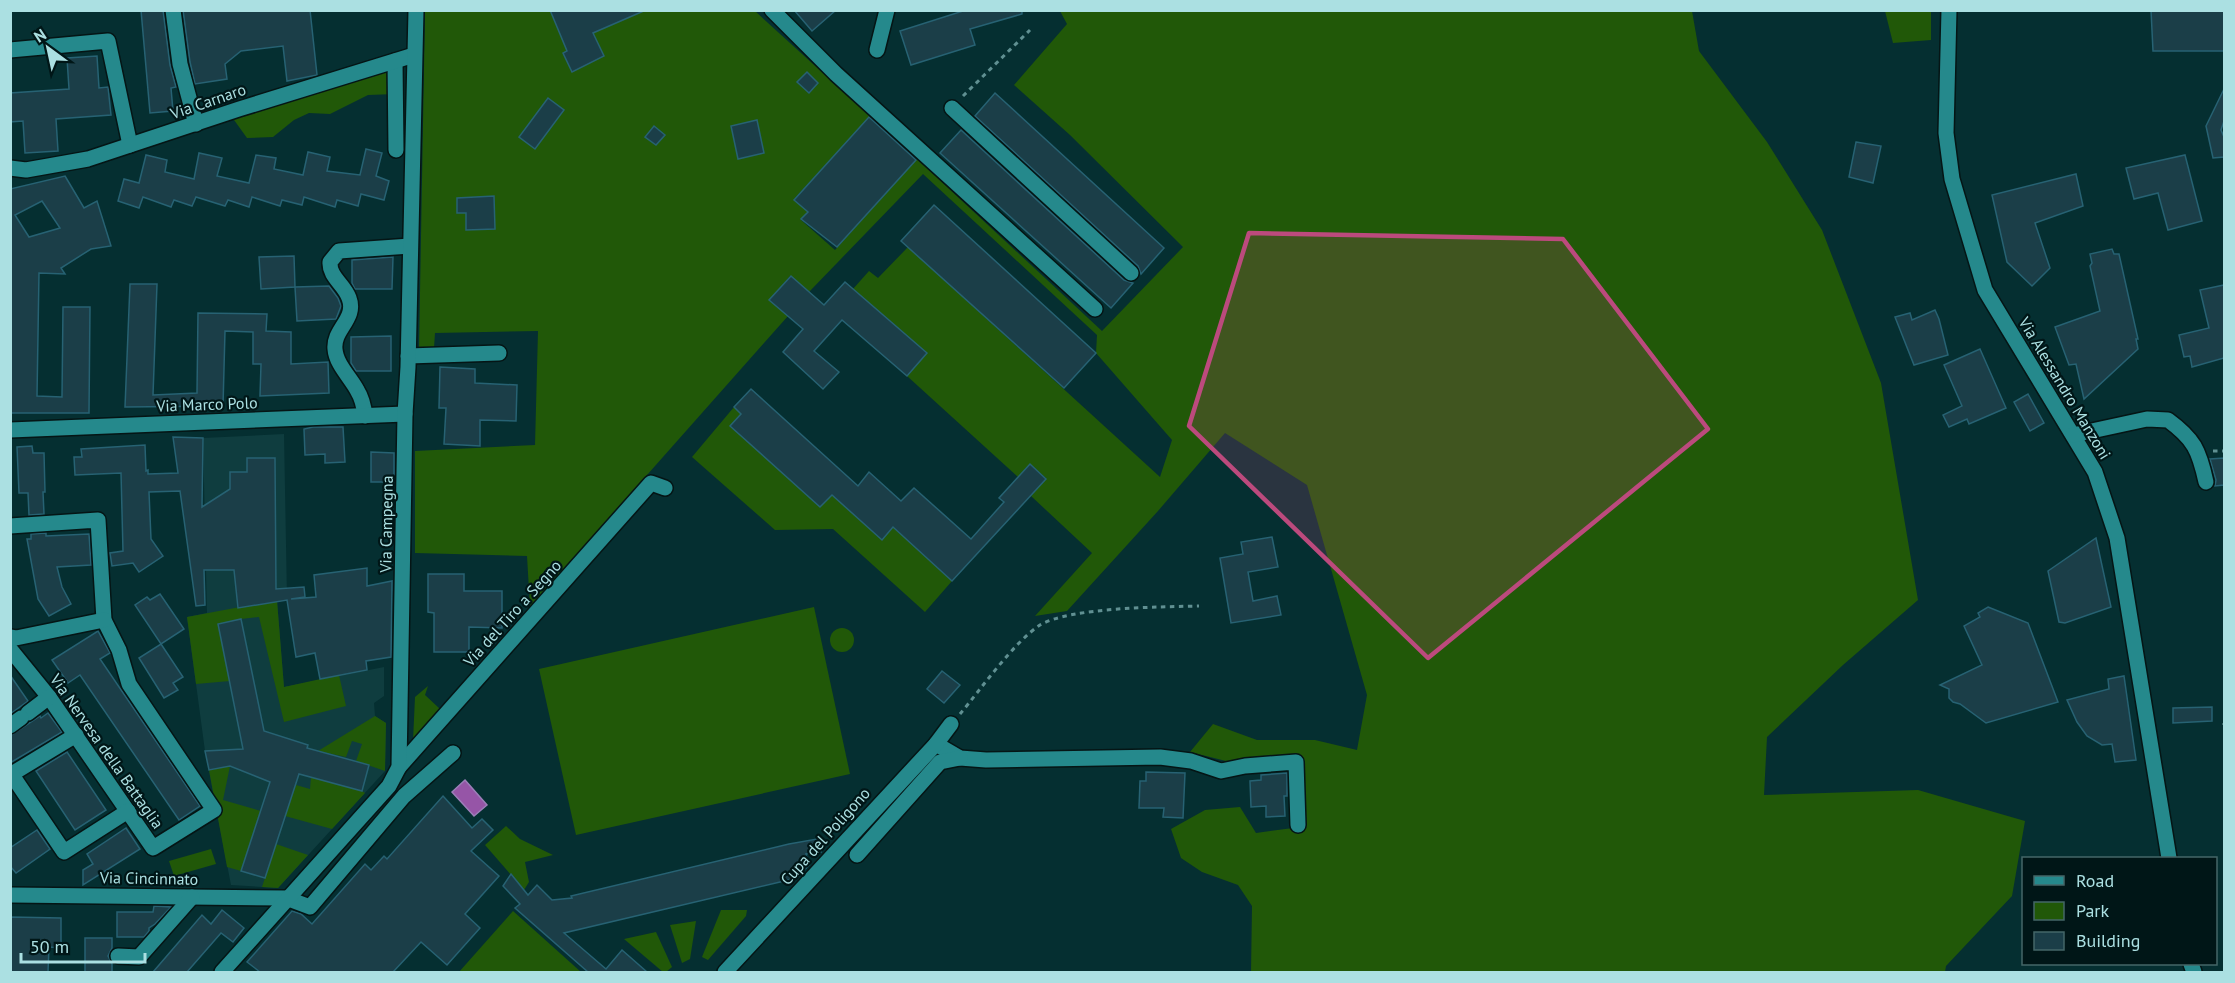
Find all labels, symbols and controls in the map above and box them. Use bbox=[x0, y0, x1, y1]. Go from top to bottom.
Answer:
north arrow bbox=[18, 18, 78, 78]
text: N bbox=[30, 24, 50, 47]
street label: Via Carnaro bbox=[167, 79, 248, 124]
street label: Via Alessandro Manzoni bbox=[2014, 312, 2115, 463]
street label: Via Marco Polo bbox=[155, 392, 258, 416]
street label: Via Campegna bbox=[375, 475, 397, 574]
street label: Via del Tiro a Segno bbox=[458, 555, 565, 671]
street label: Via Nervesa della Battaglia bbox=[45, 669, 168, 832]
street label: Cupa del Poligono bbox=[776, 783, 874, 889]
legend bbox=[2022, 857, 2217, 965]
street label: Via Cincinnato bbox=[99, 867, 198, 889]
text: Road bbox=[2076, 869, 2114, 892]
text: Park bbox=[2076, 899, 2109, 922]
scale bar bbox=[21, 926, 146, 964]
text: Building bbox=[2076, 929, 2140, 952]
text: 50 m bbox=[30, 935, 69, 958]

